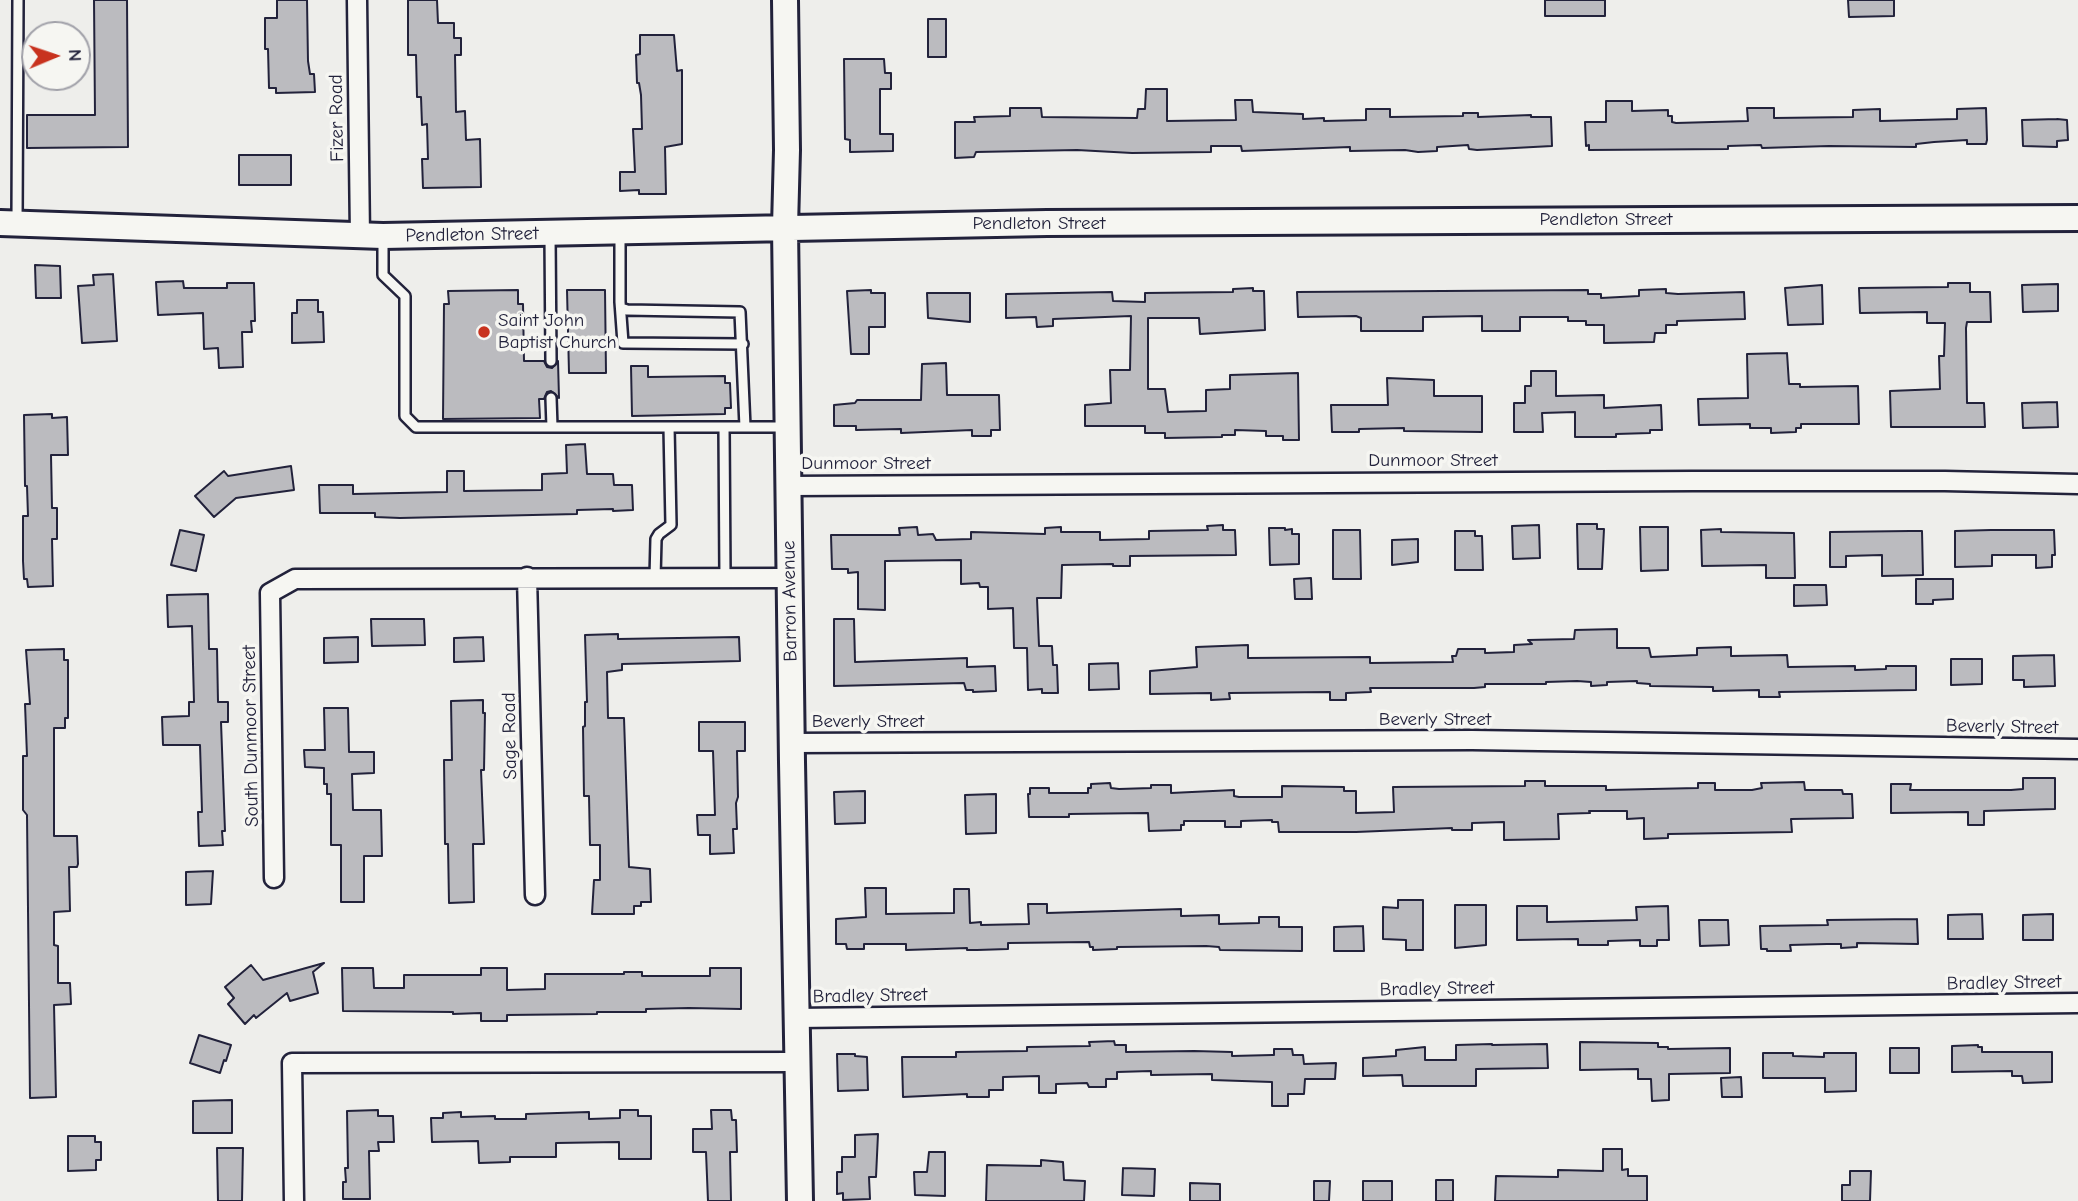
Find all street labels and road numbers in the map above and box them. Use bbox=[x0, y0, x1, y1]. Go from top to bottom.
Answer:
street label: Fizer Road bbox=[325, 74, 349, 162]
street label: Pendleton Street bbox=[1540, 209, 1672, 231]
street label: Pendleton Street bbox=[973, 213, 1105, 235]
street label: Pendleton Street bbox=[405, 222, 539, 248]
street label: Dunmoor Street bbox=[1368, 450, 1498, 472]
street label: Dunmoor Street bbox=[801, 453, 931, 475]
street label: Barron Avenue bbox=[778, 540, 802, 662]
street label: South Dunmoor Street bbox=[238, 645, 264, 827]
street label: Sage Road bbox=[498, 692, 522, 780]
street label: Beverly Street bbox=[1379, 709, 1491, 731]
street label: Beverly Street bbox=[812, 711, 924, 733]
street label: Beverly Street bbox=[1946, 715, 2058, 739]
street label: Bradley Street bbox=[1946, 971, 2062, 995]
street label: Bradley Street bbox=[1379, 977, 1495, 1001]
street label: Bradley Street bbox=[812, 984, 928, 1008]

